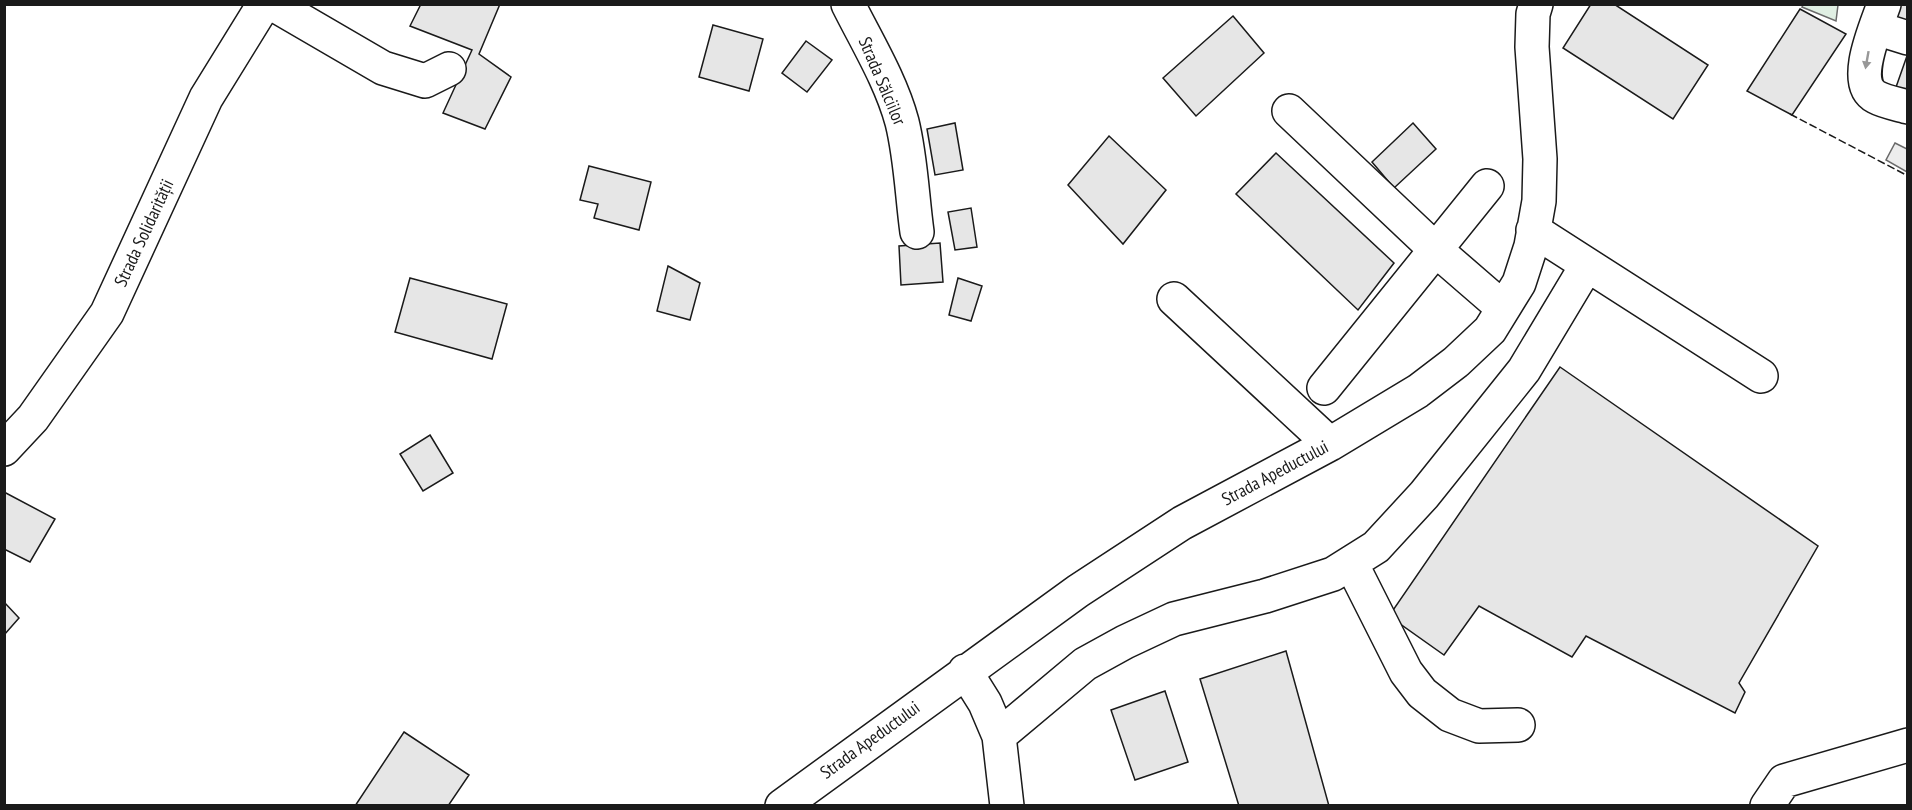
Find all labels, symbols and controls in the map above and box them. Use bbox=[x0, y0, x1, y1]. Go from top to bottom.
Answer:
street label: Strada Sălciilor bbox=[854, 33, 911, 129]
one-way arrow bbox=[1862, 51, 1871, 70]
street label: Strada Solidarității bbox=[109, 175, 178, 290]
street label: Strada Apeductului bbox=[1217, 435, 1332, 510]
street label: Strada Apeductului bbox=[815, 696, 924, 783]

